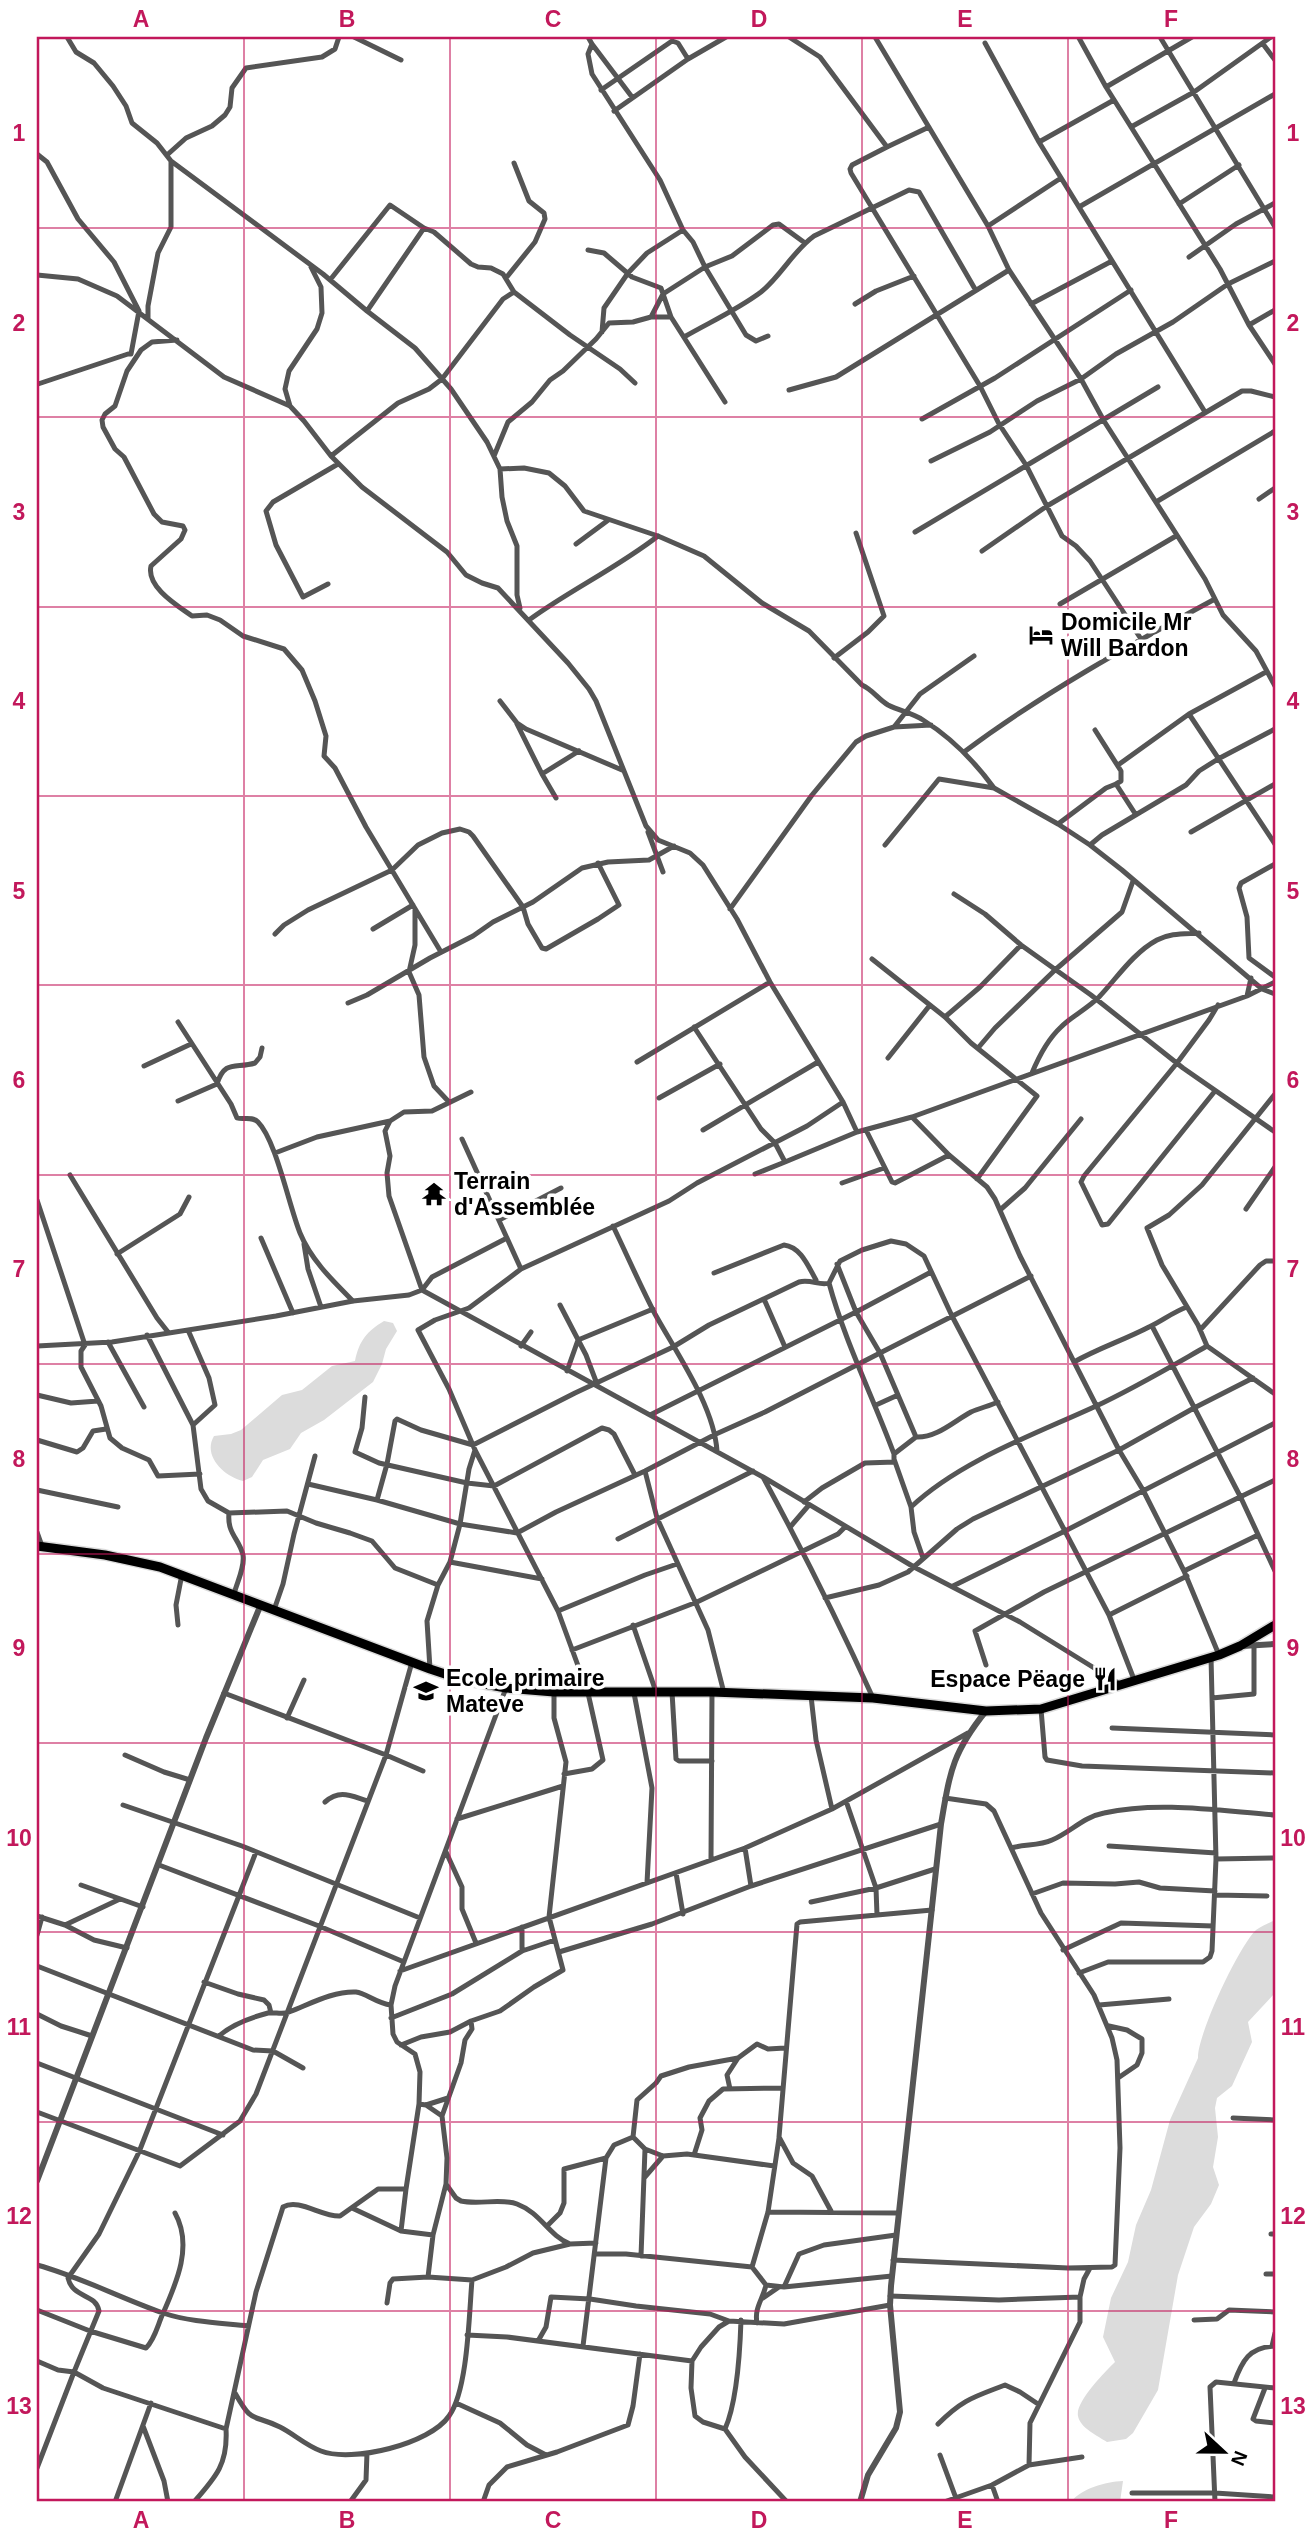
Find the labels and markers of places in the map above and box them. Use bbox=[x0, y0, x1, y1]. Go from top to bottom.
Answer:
place label: Domicile Mr Will Bardon bbox=[1061, 609, 1191, 661]
hotel icon: Domicile Mr Will Bardon bbox=[1027, 621, 1055, 649]
place label: Terrain d'Assemblée bbox=[454, 1168, 595, 1220]
temple icon: Terrain d'Assemblée bbox=[420, 1180, 448, 1208]
place label: Ecole primaire Mateve bbox=[446, 1665, 605, 1717]
restaurant icon: Espace Pëage bbox=[1091, 1665, 1119, 1693]
place label: Espace Pëage bbox=[930, 1666, 1085, 1692]
school or university icon: Ecole primaire Mateve bbox=[412, 1677, 440, 1705]

